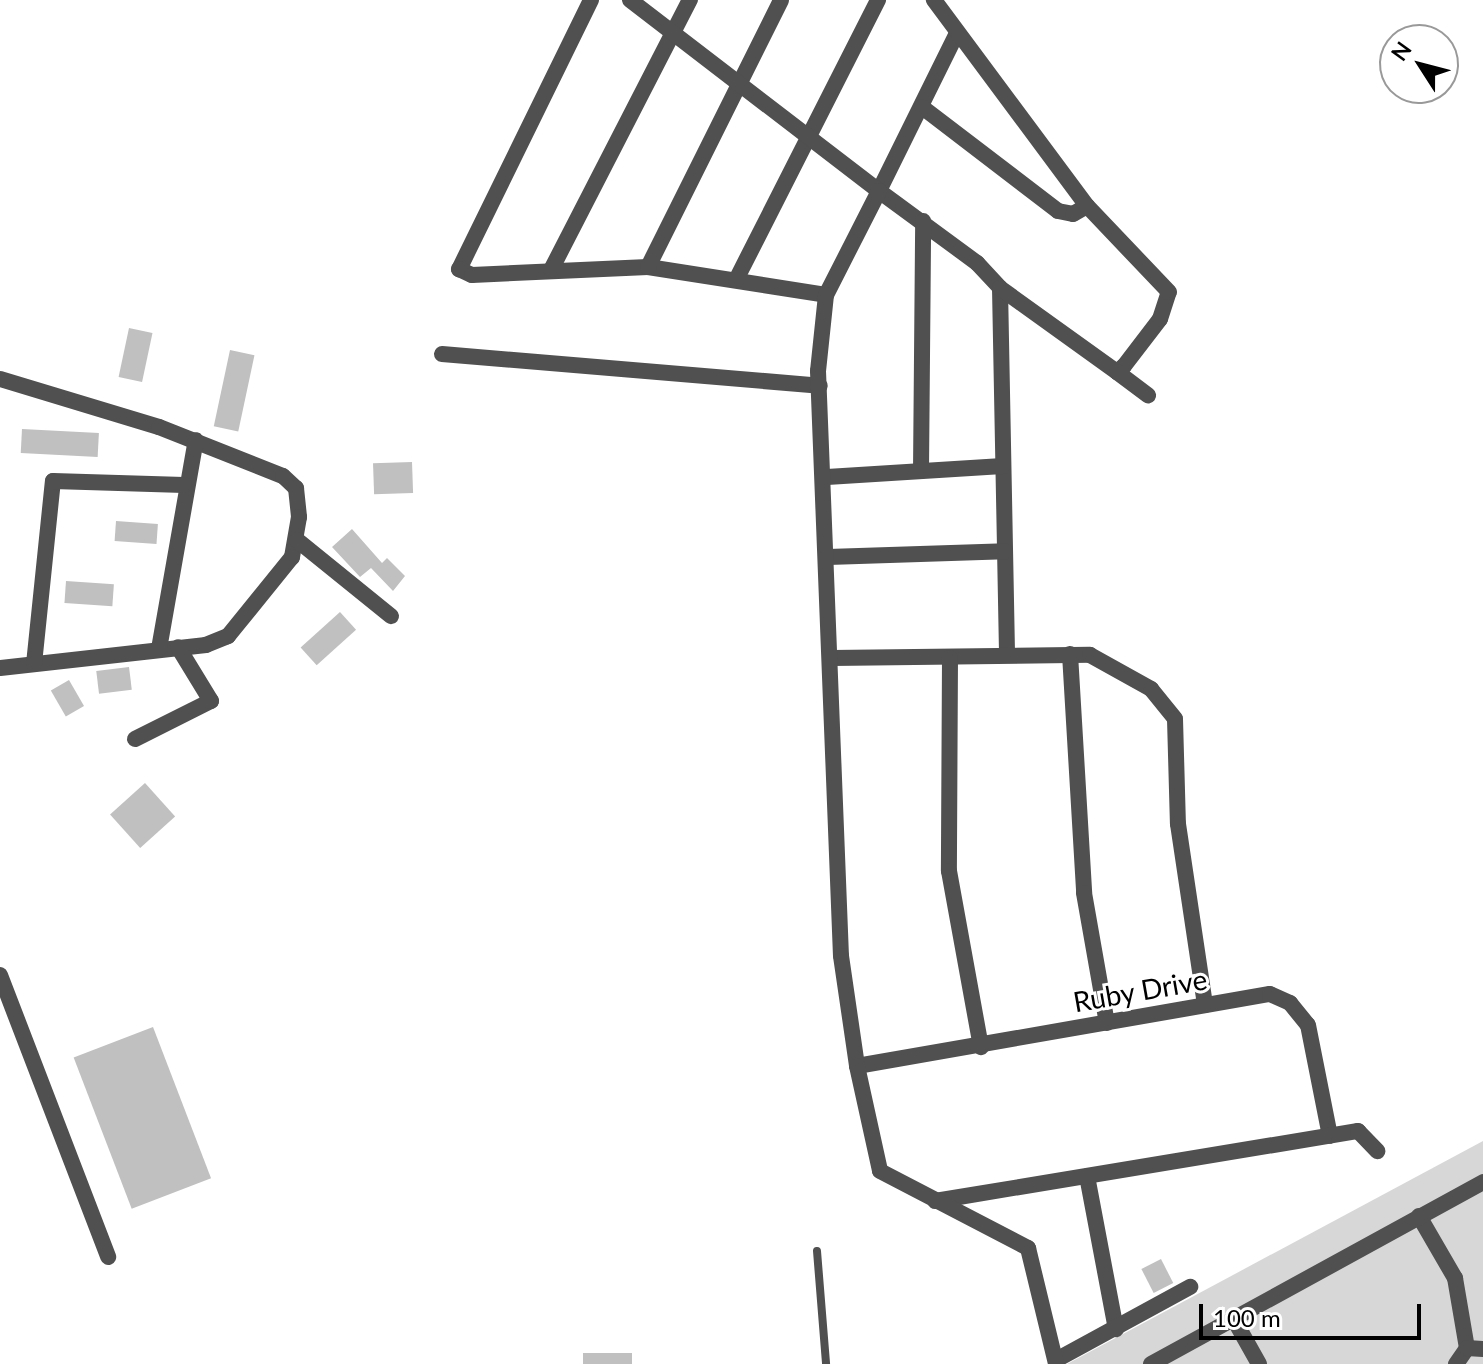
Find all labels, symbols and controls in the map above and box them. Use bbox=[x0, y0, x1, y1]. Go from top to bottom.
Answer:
north arrow bbox=[1379, 24, 1459, 104]
text: N bbox=[1385, 36, 1417, 66]
street label: Ruby Drive bbox=[1070, 962, 1210, 1018]
scale bar bbox=[1203, 1288, 1425, 1338]
text: 100 m bbox=[1213, 1303, 1281, 1332]

